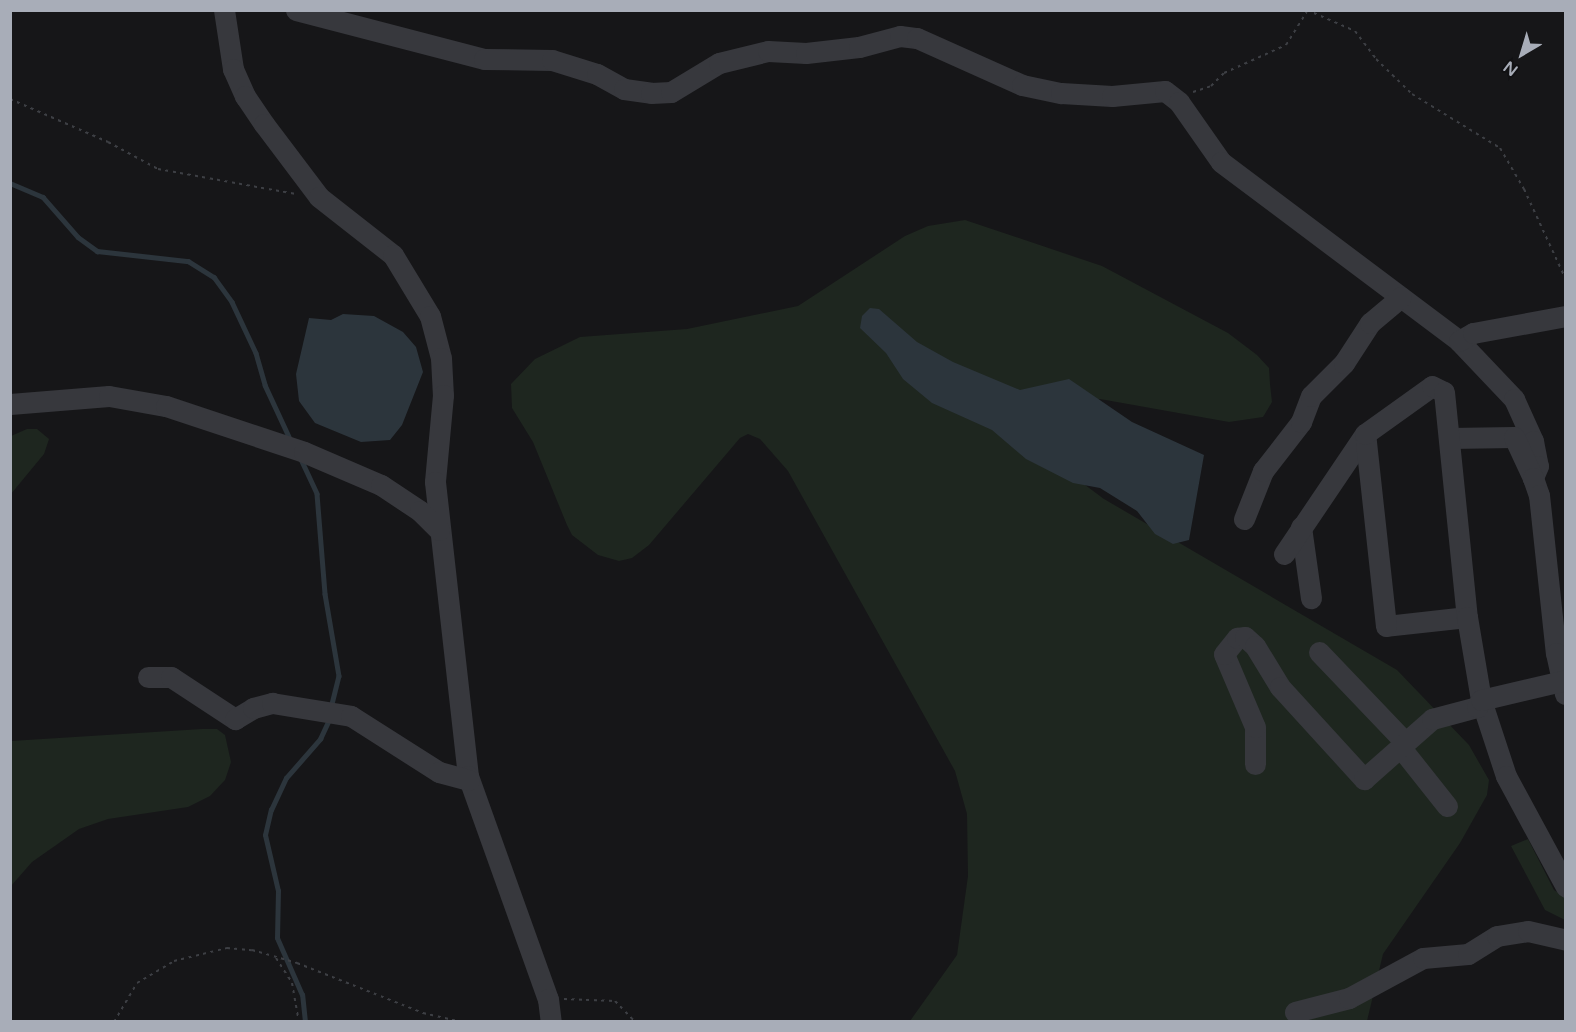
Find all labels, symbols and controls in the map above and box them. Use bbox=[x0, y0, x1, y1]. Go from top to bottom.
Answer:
north arrow bbox=[1492, 24, 1552, 84]
text: N bbox=[1500, 56, 1522, 80]

